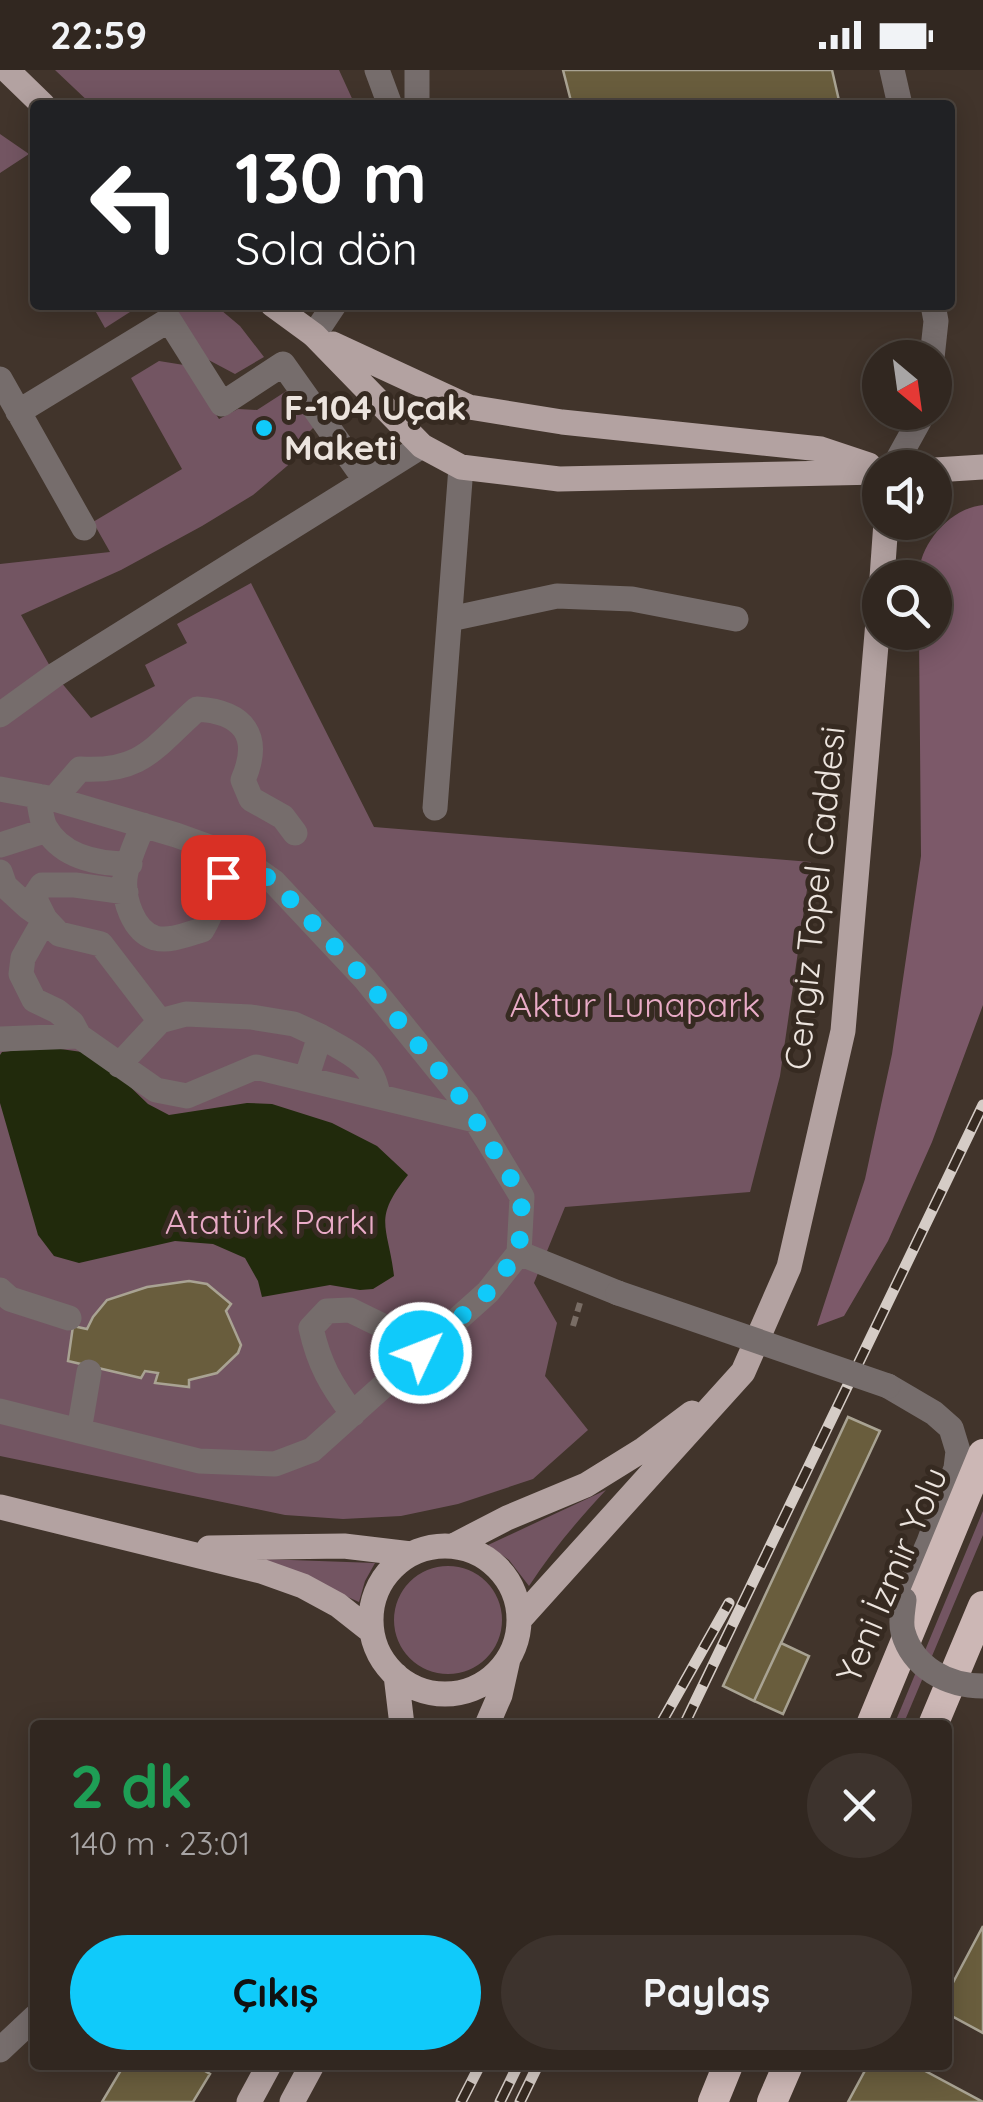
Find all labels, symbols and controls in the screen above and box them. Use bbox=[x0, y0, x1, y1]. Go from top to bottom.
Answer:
text: 22:59 bbox=[50, 11, 147, 59]
text: 130 m bbox=[235, 133, 427, 221]
icon: left bbox=[70, 140, 200, 270]
text: Sola dön bbox=[235, 220, 418, 276]
north arrow bbox=[862, 340, 952, 430]
map controls bbox=[862, 340, 952, 650]
place label: F-104 Uçak Maketi bbox=[284, 385, 466, 469]
marker: F-104 Uçak Maketi bbox=[253, 417, 275, 439]
button: sound bbox=[862, 450, 952, 540]
button: search bbox=[862, 560, 952, 650]
street label: Cengiz Topel Caddesi bbox=[774, 724, 854, 1072]
pin bbox=[181, 835, 266, 920]
icon: arrive bbox=[196, 850, 251, 905]
park label: Aktur Lunapark bbox=[510, 982, 760, 1026]
park label: Atatürk Parkı bbox=[165, 1199, 375, 1243]
position arrow bbox=[369, 1301, 473, 1405]
street label: Yeni İzmir Yolu bbox=[826, 1460, 956, 1689]
text: 2 dk bbox=[70, 1748, 193, 1823]
button: close bbox=[807, 1753, 912, 1858]
text: 140 m · 23:01 bbox=[70, 1823, 250, 1863]
button: Çıkış bbox=[70, 1935, 481, 2050]
button: Paylaş bbox=[501, 1935, 912, 2050]

